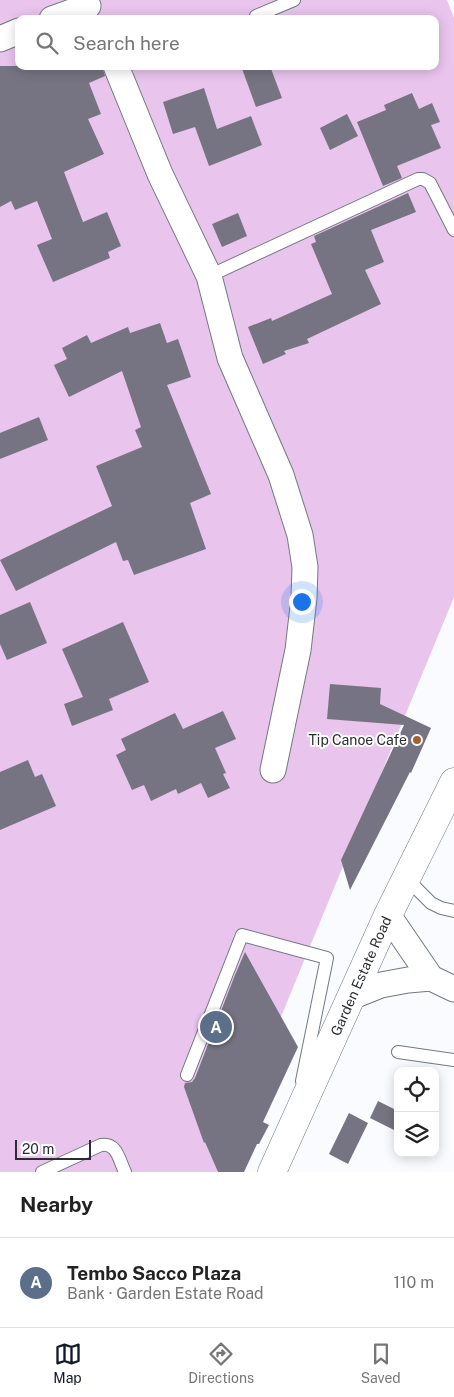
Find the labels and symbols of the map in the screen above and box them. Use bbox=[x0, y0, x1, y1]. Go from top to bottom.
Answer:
your location bbox=[289, 589, 315, 615]
place label: Tip Canoe Cafe bbox=[309, 732, 407, 748]
marker: Tip Canoe Cafe bbox=[411, 734, 423, 746]
street label: Garden Estate Road bbox=[327, 914, 395, 1038]
pin: A bbox=[200, 1008, 232, 1046]
scale bar bbox=[15, 1137, 91, 1160]

